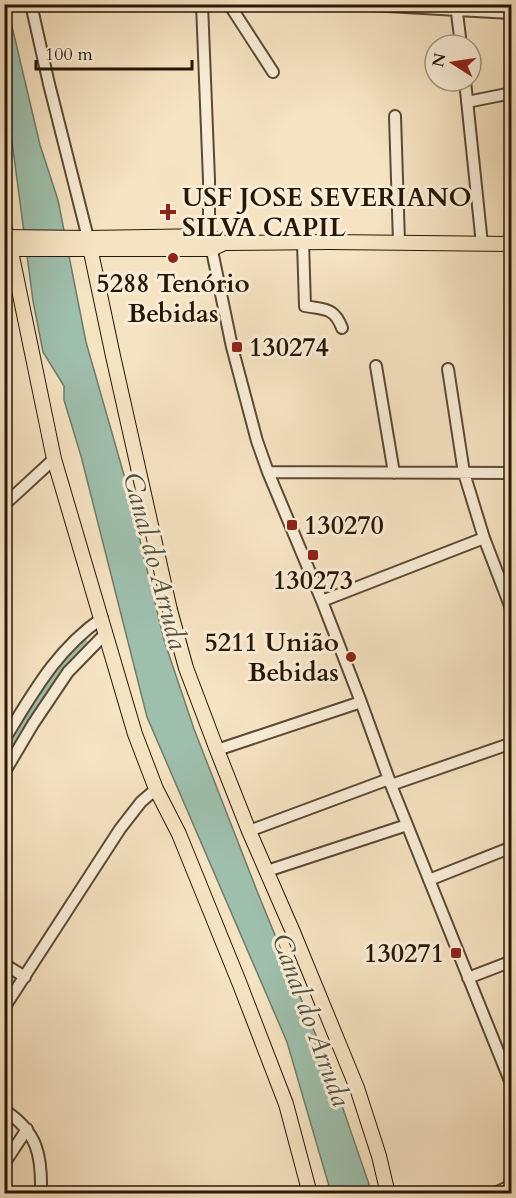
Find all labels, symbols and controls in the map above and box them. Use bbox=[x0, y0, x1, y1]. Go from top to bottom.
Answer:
scale bar bbox=[36, 33, 192, 71]
north arrow bbox=[423, 33, 483, 93]
text: 100 m bbox=[45, 42, 93, 67]
text: N bbox=[427, 51, 452, 69]
place label: USF JOSE SEVERIANO SILVA CAPIL bbox=[182, 180, 472, 245]
marker: USF JOSE SEVERIANO SILVA CAPIL bbox=[159, 203, 177, 221]
marker: 5288 Tenório Bebidas bbox=[166, 251, 180, 265]
place label: 5288 Tenório Bebidas bbox=[96, 266, 250, 331]
place label: 130274 bbox=[249, 330, 329, 365]
marker: 130274 bbox=[230, 340, 244, 354]
water label: Canal do Arruda bbox=[114, 468, 196, 654]
place label: 130270 bbox=[304, 508, 384, 543]
marker: 130270 bbox=[285, 518, 299, 532]
marker: 130273 bbox=[306, 548, 320, 562]
place label: 130273 bbox=[273, 563, 353, 598]
place label: 5211 União Bebidas bbox=[204, 625, 339, 690]
marker: 5211 União Bebidas bbox=[344, 650, 358, 664]
water label: Canal do Arruda bbox=[262, 928, 360, 1112]
place label: 130271 bbox=[364, 936, 444, 971]
marker: 130271 bbox=[449, 946, 463, 960]

